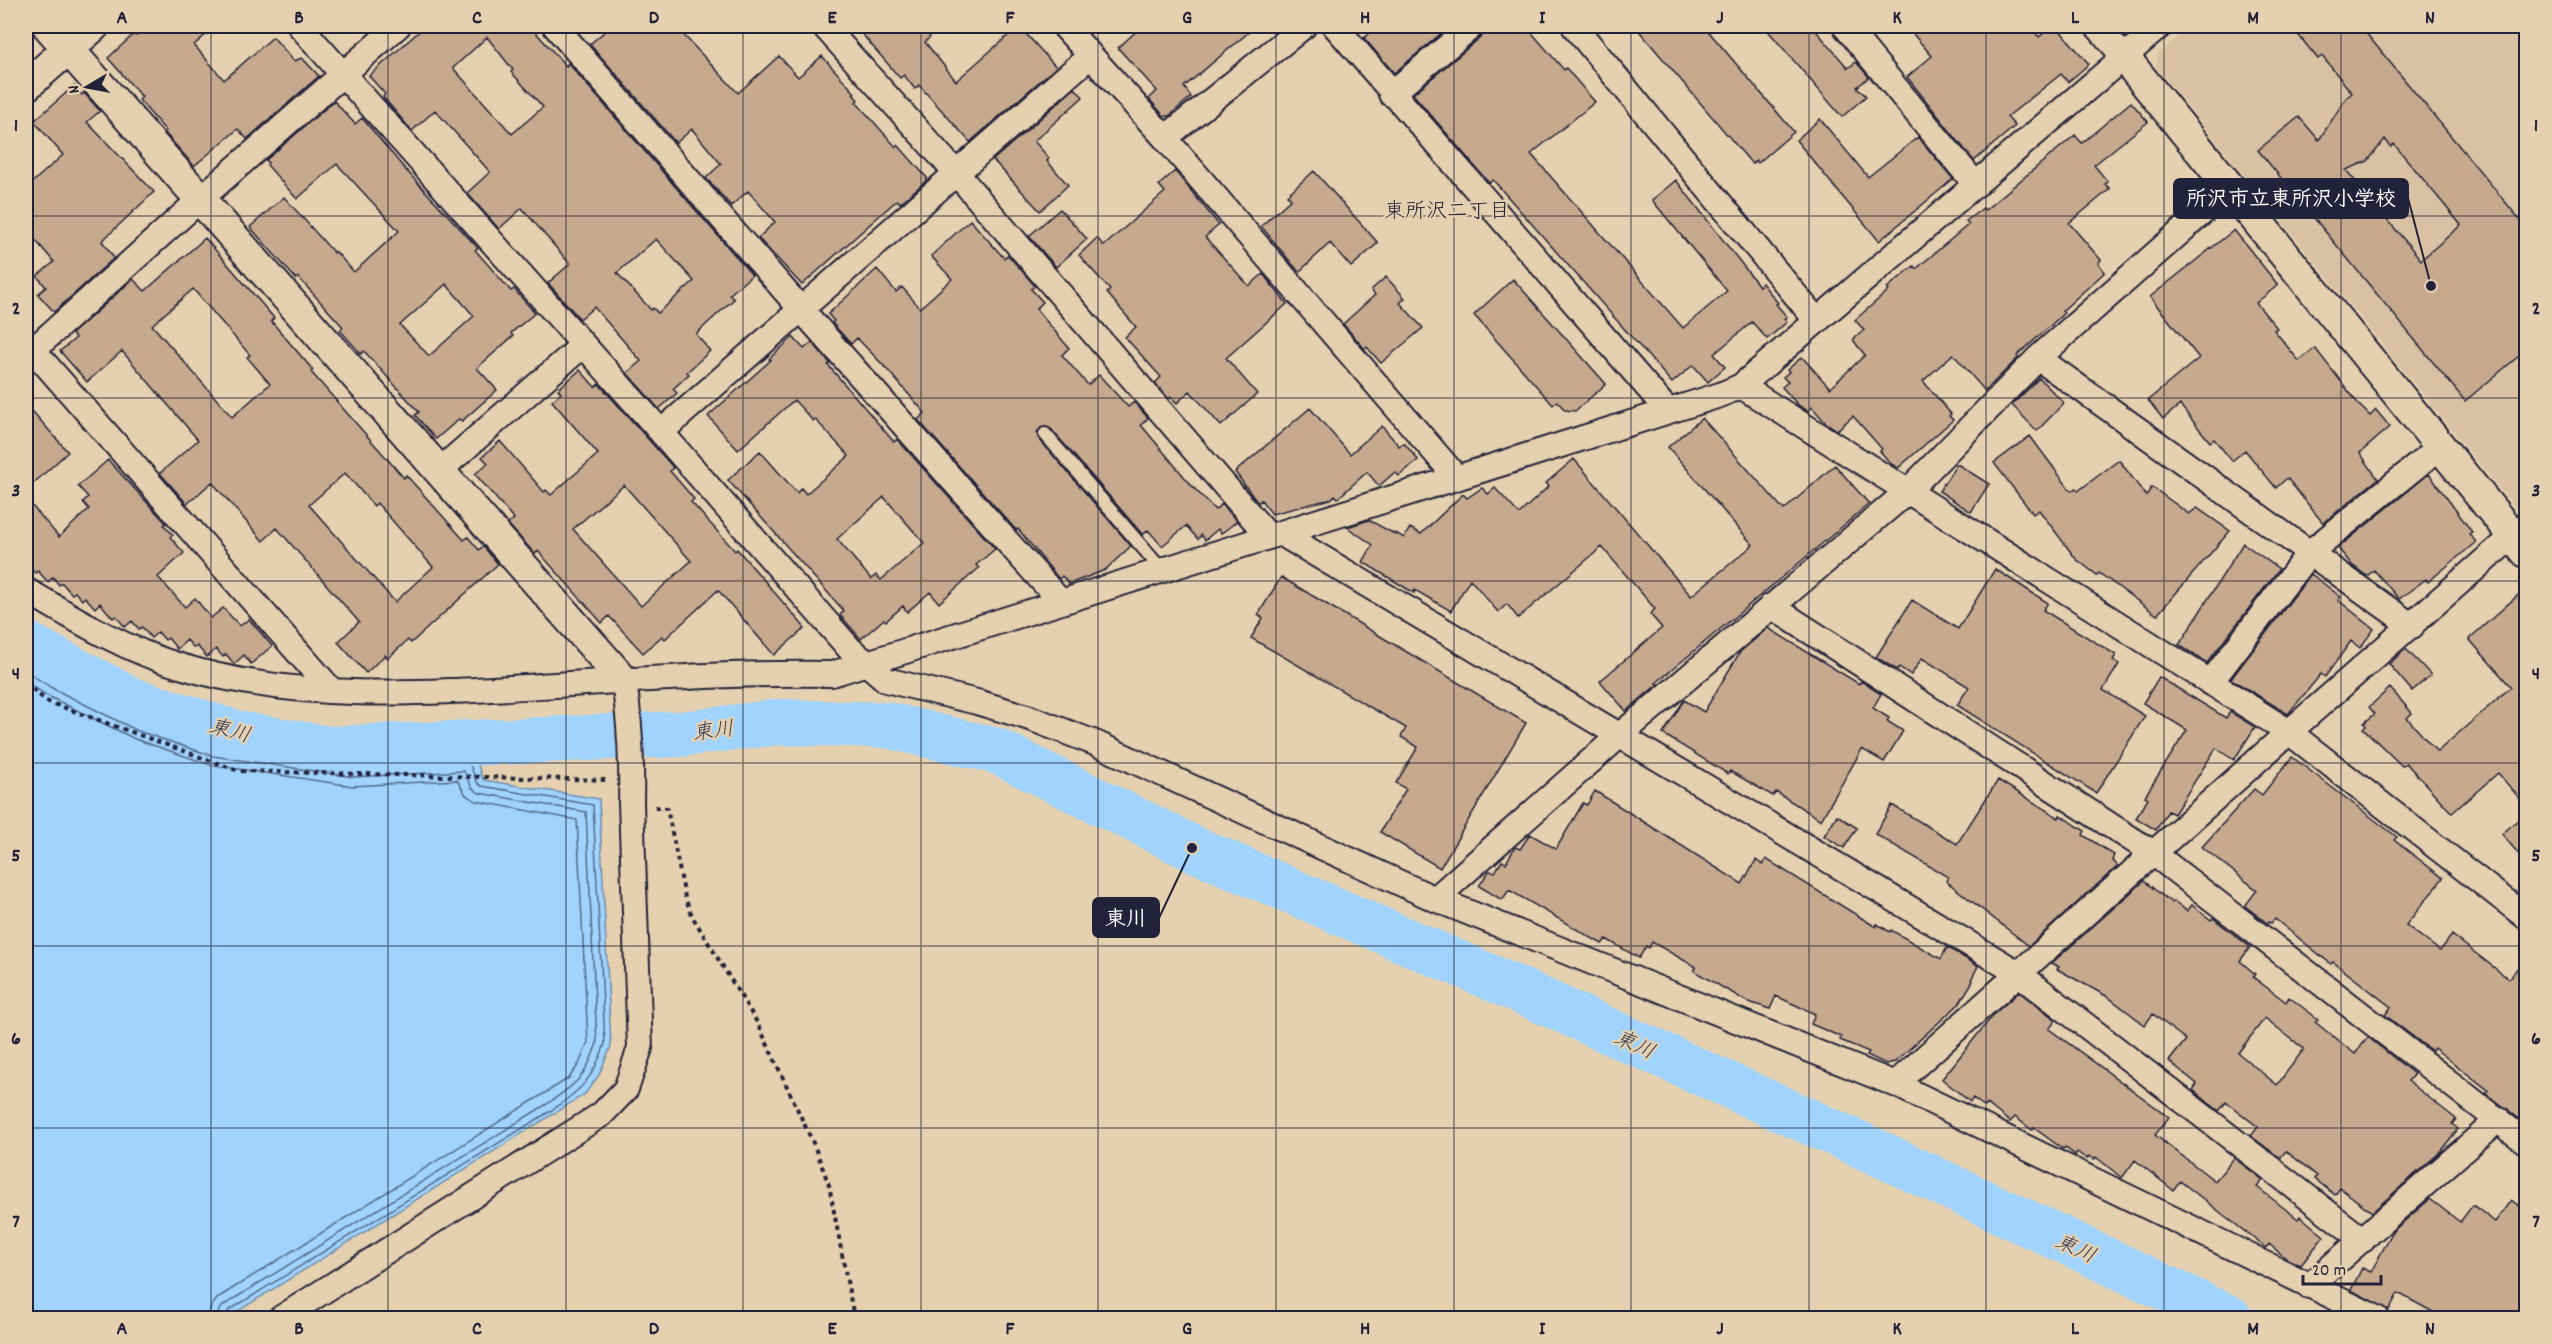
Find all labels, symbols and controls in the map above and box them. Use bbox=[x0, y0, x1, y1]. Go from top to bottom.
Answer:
text: A bbox=[117, 5, 128, 33]
text: B bbox=[294, 5, 304, 33]
text: C bbox=[472, 5, 482, 33]
text: D bbox=[649, 5, 660, 33]
text: E bbox=[827, 5, 837, 33]
text: F bbox=[1006, 5, 1016, 33]
text: G bbox=[1182, 5, 1192, 33]
text: H bbox=[1360, 5, 1370, 33]
text: I bbox=[1539, 5, 1546, 33]
text: J bbox=[1716, 5, 1724, 33]
text: K bbox=[1892, 5, 1902, 33]
text: L bbox=[2071, 5, 2080, 33]
text: M bbox=[2247, 5, 2259, 33]
text: N bbox=[2425, 5, 2435, 33]
north arrow bbox=[57, 57, 117, 117]
text: N bbox=[63, 83, 87, 95]
text: 1 bbox=[14, 113, 18, 141]
text: 1 bbox=[2534, 113, 2538, 141]
callout: 所沢市立東所沢小学校 bbox=[2174, 179, 2408, 218]
text: 所沢市立東所沢小学校 bbox=[2186, 186, 2396, 216]
district label: 東所沢二丁目 bbox=[1384, 198, 1510, 228]
text: 2 bbox=[12, 296, 20, 324]
text: 2 bbox=[2532, 296, 2540, 324]
text: 3 bbox=[12, 478, 20, 506]
text: 3 bbox=[2532, 478, 2540, 506]
text: 4 bbox=[12, 661, 20, 689]
text: 4 bbox=[2532, 661, 2540, 689]
water label: 東川 bbox=[205, 713, 253, 753]
water label: 東川 bbox=[691, 716, 736, 750]
text: 5 bbox=[11, 843, 21, 871]
text: 5 bbox=[2531, 843, 2541, 871]
callout: 東川 bbox=[1093, 898, 1159, 937]
text: 東川 bbox=[1105, 906, 1147, 936]
water label: 東川 bbox=[1608, 1024, 1659, 1069]
text: 6 bbox=[11, 1026, 21, 1054]
text: 6 bbox=[2531, 1026, 2541, 1054]
text: 7 bbox=[12, 1209, 20, 1237]
text: 7 bbox=[2532, 1209, 2540, 1237]
water label: 東川 bbox=[2049, 1228, 2100, 1273]
scale bar bbox=[2303, 1248, 2381, 1286]
text: 20 m bbox=[2312, 1259, 2346, 1284]
text: A bbox=[117, 1316, 128, 1344]
text: B bbox=[294, 1316, 304, 1344]
text: C bbox=[472, 1316, 482, 1344]
text: D bbox=[649, 1316, 660, 1344]
text: E bbox=[827, 1316, 837, 1344]
text: F bbox=[1006, 1316, 1016, 1344]
text: G bbox=[1182, 1316, 1192, 1344]
text: H bbox=[1360, 1316, 1370, 1344]
text: I bbox=[1539, 1316, 1546, 1344]
text: J bbox=[1716, 1316, 1724, 1344]
text: K bbox=[1892, 1316, 1902, 1344]
text: L bbox=[2071, 1316, 2080, 1344]
text: M bbox=[2247, 1316, 2259, 1344]
text: N bbox=[2425, 1316, 2435, 1344]

